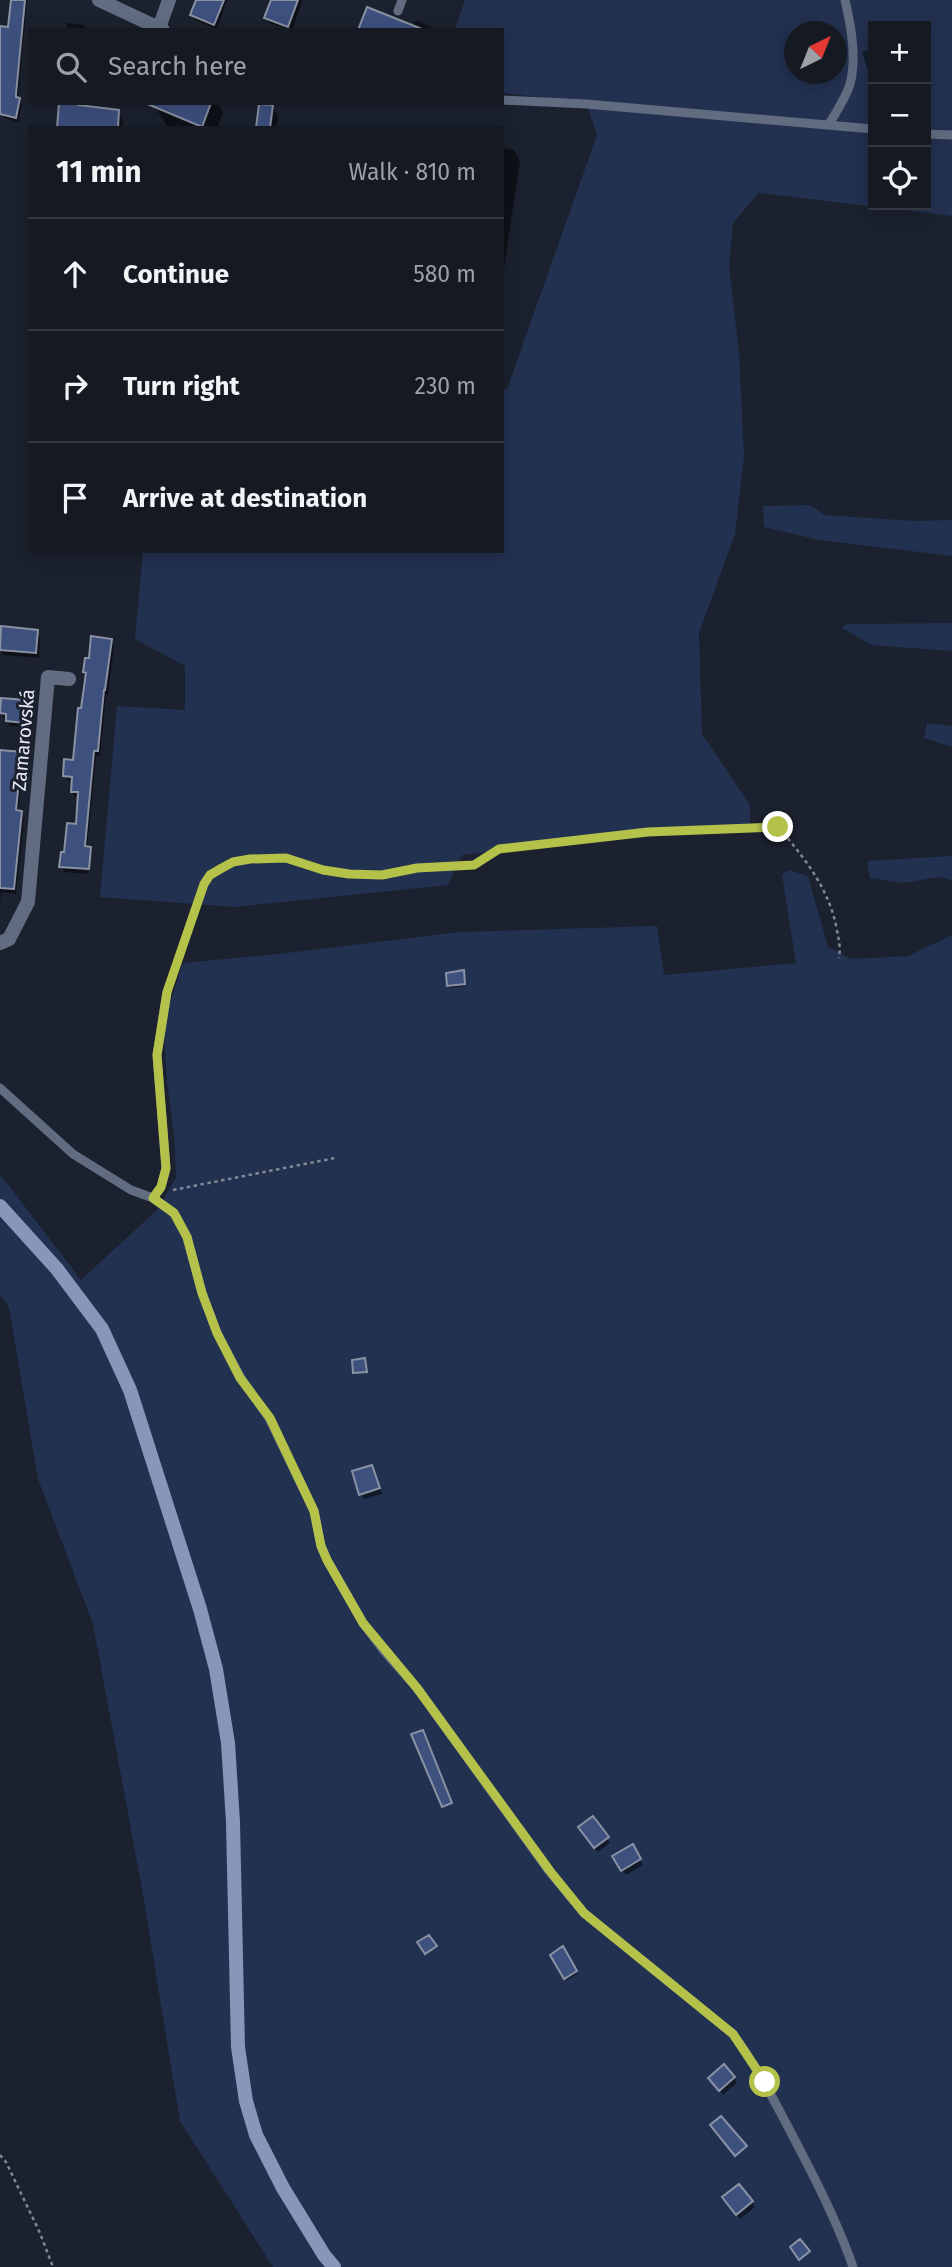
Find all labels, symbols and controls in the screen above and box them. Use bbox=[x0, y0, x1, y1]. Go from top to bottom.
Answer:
north arrow bbox=[784, 21, 847, 84]
map controls bbox=[868, 21, 931, 210]
button: + bbox=[868, 21, 931, 84]
search box bbox=[28, 28, 504, 105]
icon: search bbox=[52, 48, 90, 86]
text: Search here bbox=[108, 51, 247, 82]
button: − bbox=[868, 84, 931, 147]
button: locate bbox=[868, 147, 931, 210]
text: 11 min bbox=[56, 154, 142, 190]
text: Walk · 810 m bbox=[349, 158, 476, 186]
icon: ahead bbox=[56, 255, 94, 293]
text: Continue bbox=[123, 259, 229, 290]
text: 580 m bbox=[413, 260, 476, 288]
icon: right bbox=[56, 367, 94, 405]
text: Turn right bbox=[123, 371, 240, 402]
text: 230 m bbox=[415, 372, 476, 400]
icon: arrive bbox=[56, 479, 94, 517]
text: Arrive at destination bbox=[123, 483, 367, 514]
street label: Zamarovská bbox=[8, 688, 39, 792]
route end bbox=[762, 811, 793, 842]
route start bbox=[749, 2066, 780, 2097]

